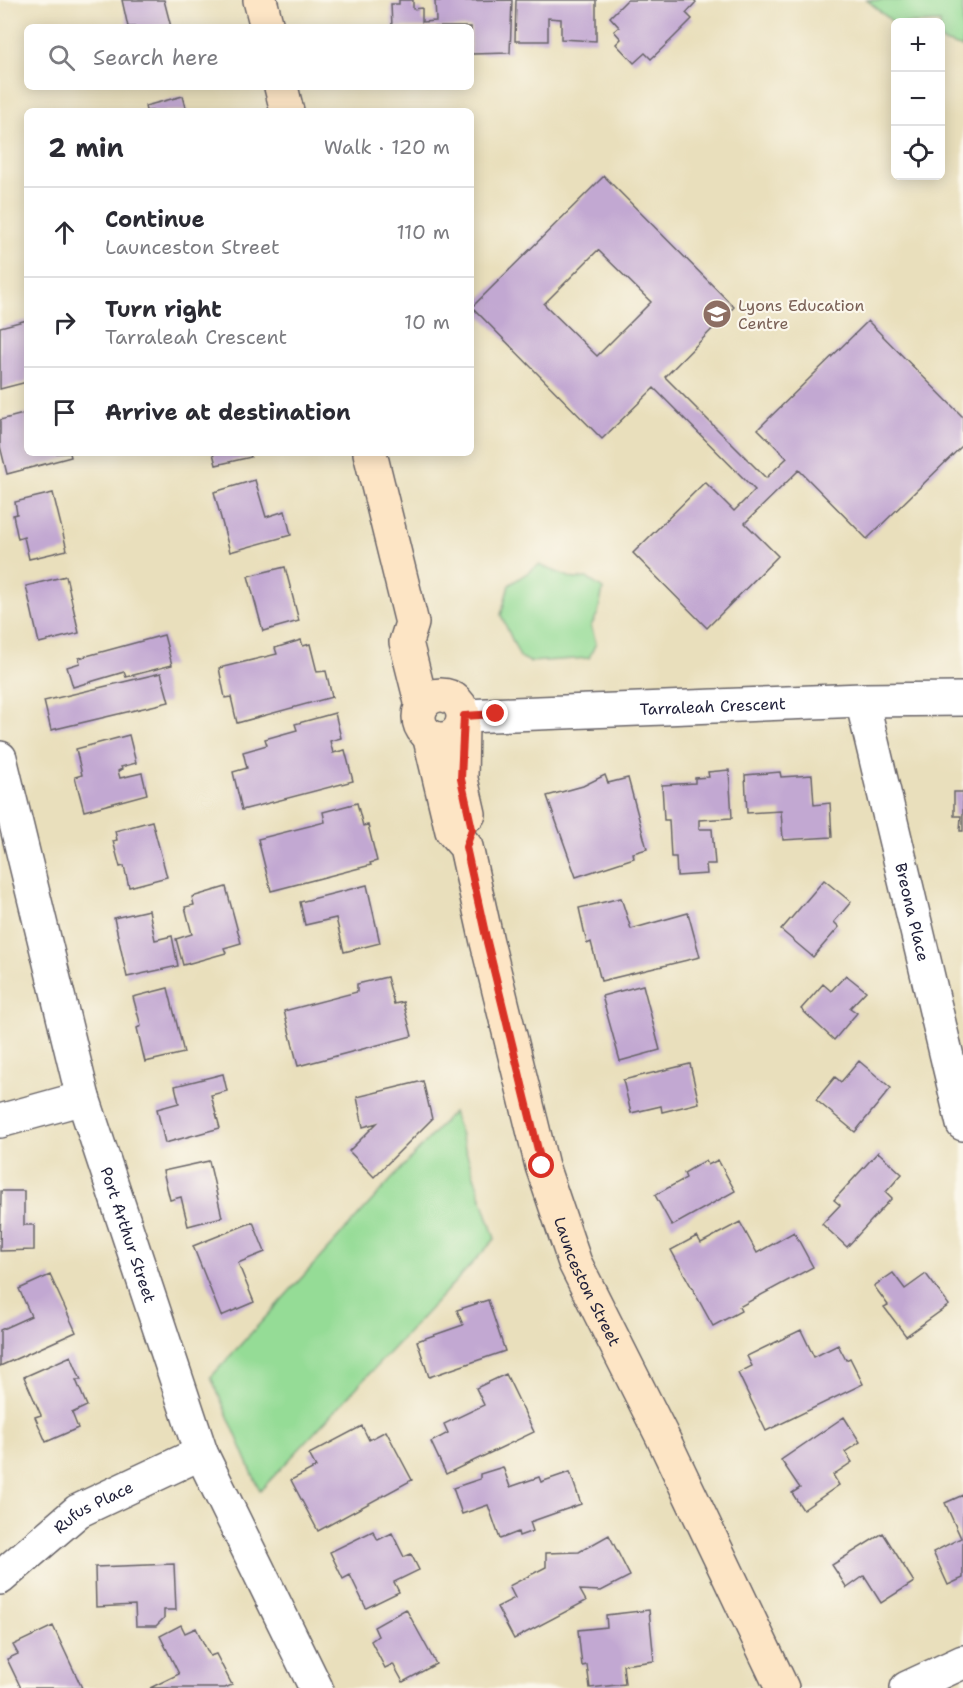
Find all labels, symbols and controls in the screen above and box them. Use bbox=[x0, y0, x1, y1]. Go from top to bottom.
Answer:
map controls bbox=[891, 18, 945, 180]
button: + bbox=[891, 18, 945, 72]
search box bbox=[24, 24, 474, 90]
icon: search bbox=[45, 41, 78, 74]
text: Search here bbox=[93, 43, 219, 72]
button: − bbox=[891, 72, 945, 126]
button: locate bbox=[891, 126, 945, 180]
text: 2 min bbox=[48, 130, 124, 165]
text: Walk · 120 m bbox=[324, 134, 450, 160]
text: Continue bbox=[105, 205, 205, 234]
icon: ahead bbox=[48, 216, 81, 249]
text: 110 m bbox=[396, 219, 450, 245]
text: Launceston Street bbox=[105, 234, 280, 260]
text: Turn right bbox=[105, 295, 222, 324]
place label: Lyons Education Centre bbox=[738, 295, 865, 334]
school or university icon: Lyons Education Centre bbox=[701, 298, 733, 330]
icon: right bbox=[48, 306, 81, 339]
text: 10 m bbox=[404, 309, 450, 335]
text: Tarraleah Crescent bbox=[105, 324, 287, 350]
icon: arrive bbox=[48, 396, 81, 429]
text: Arrive at destination bbox=[105, 398, 351, 427]
street label: Tarraleah Crescent bbox=[639, 693, 786, 720]
route end bbox=[482, 700, 508, 726]
street label: Breona Place bbox=[890, 861, 934, 964]
route start bbox=[528, 1152, 554, 1178]
street label: Port Arthur Street bbox=[96, 1164, 160, 1306]
street label: Launceston Street bbox=[549, 1214, 625, 1350]
street label: Rufus Place bbox=[49, 1477, 137, 1538]

